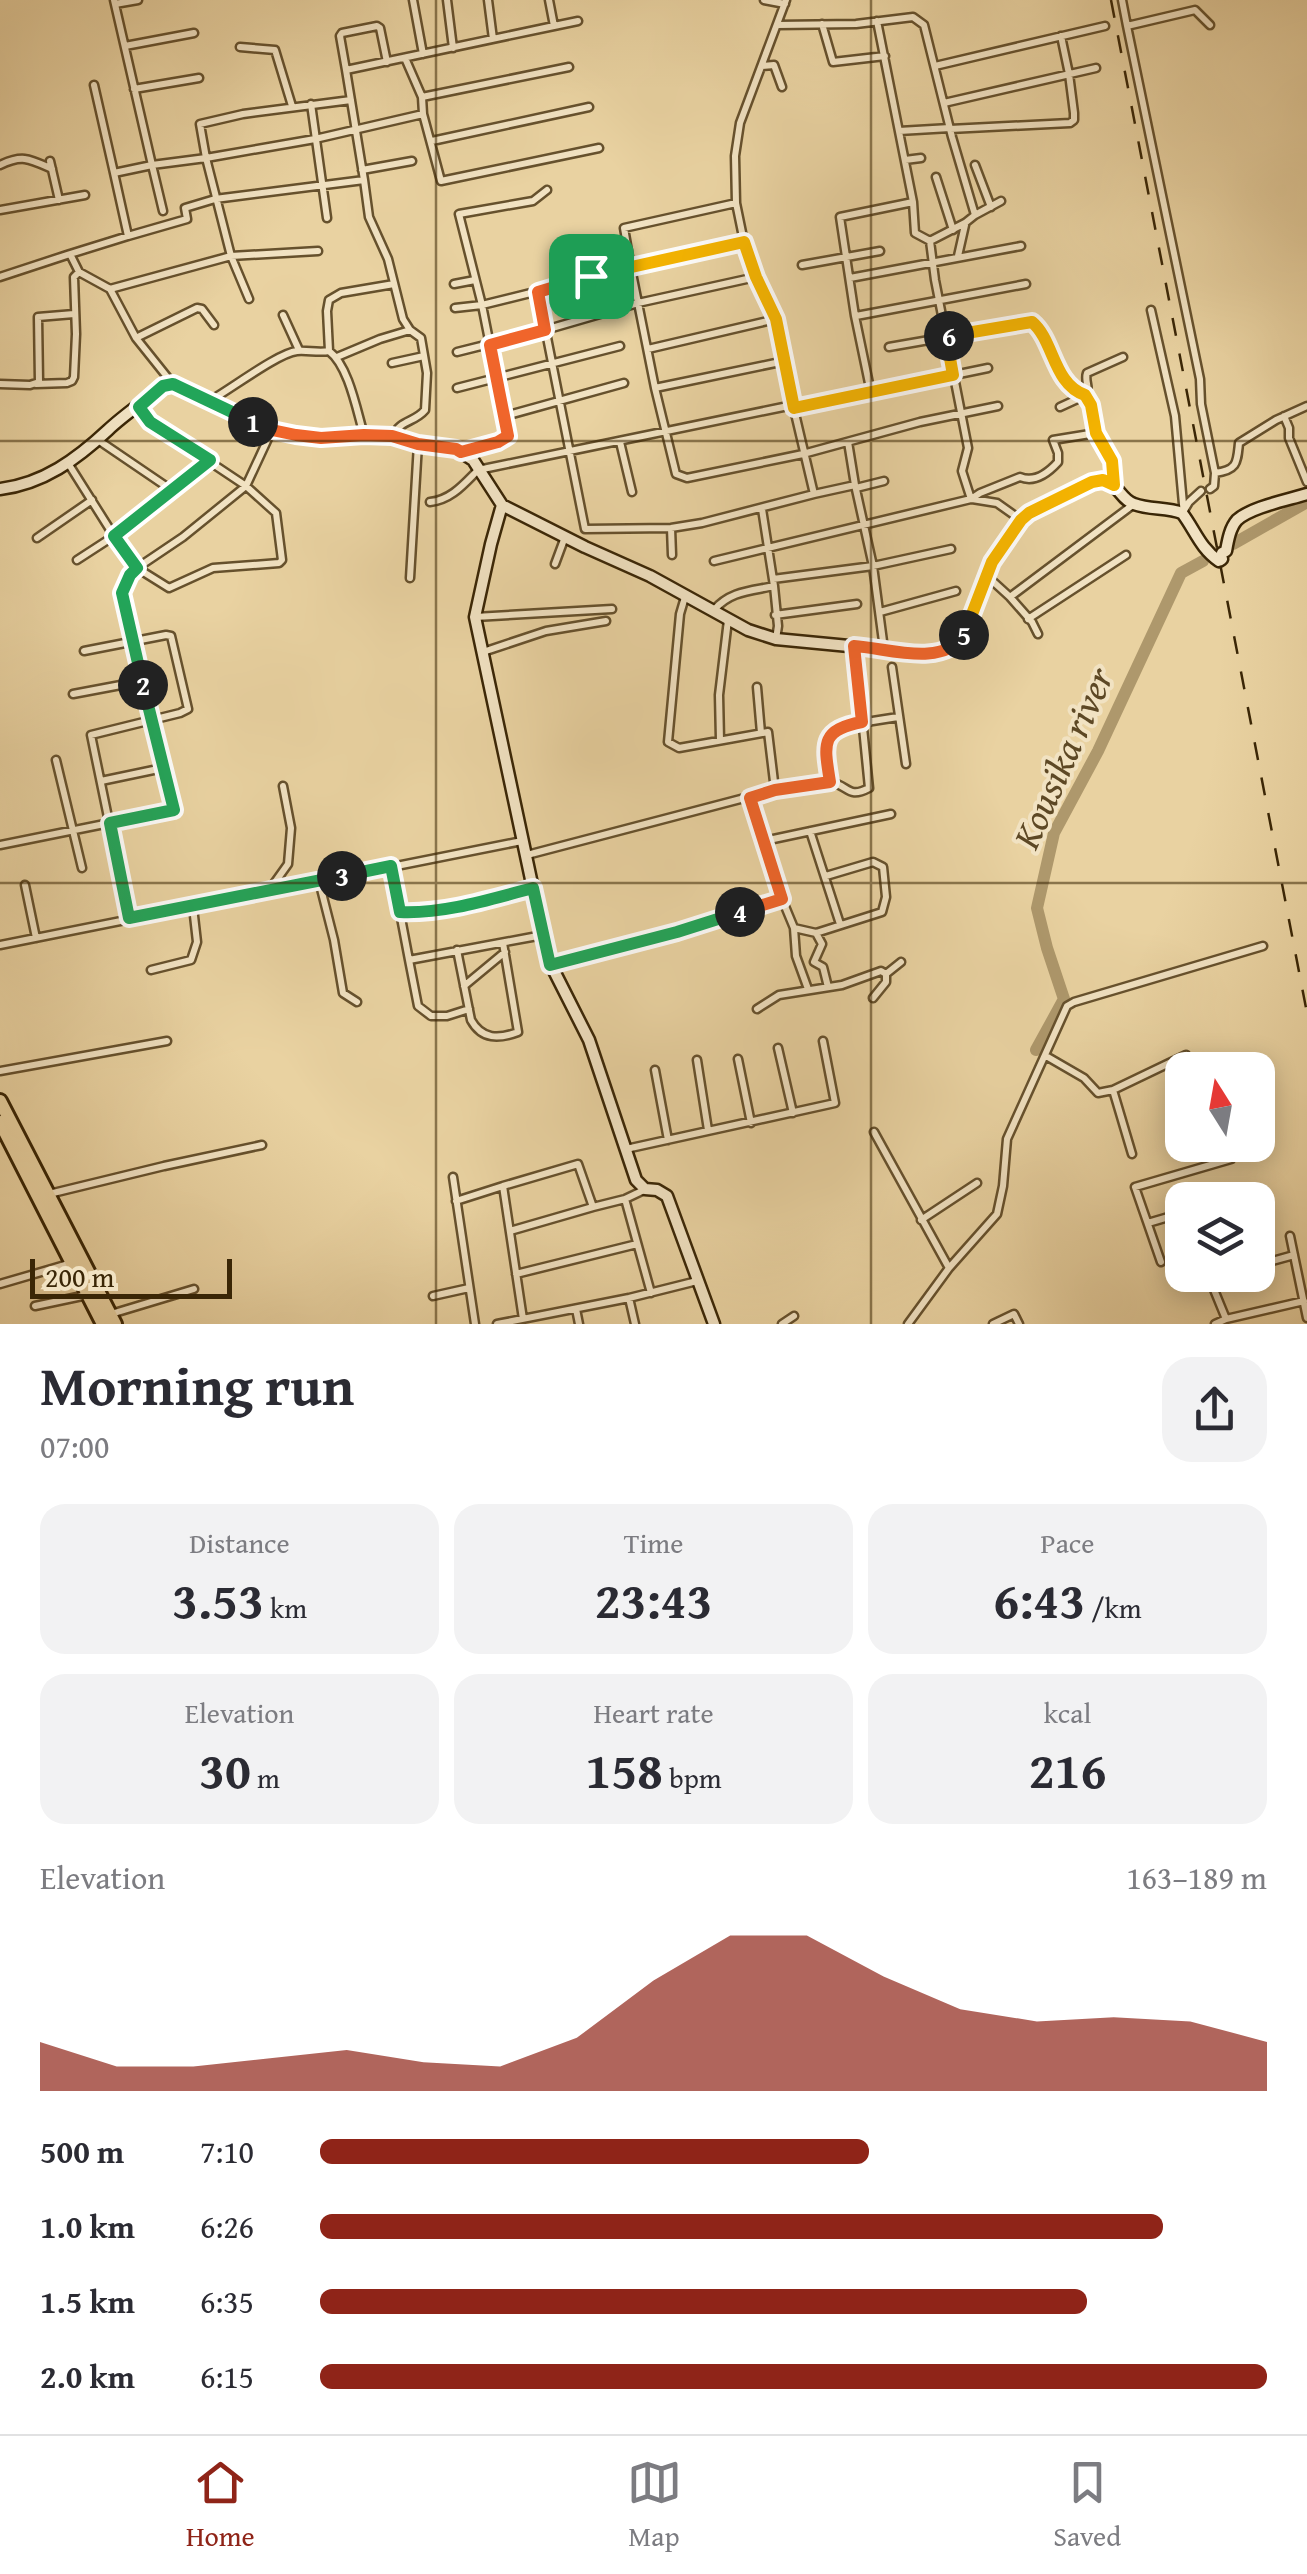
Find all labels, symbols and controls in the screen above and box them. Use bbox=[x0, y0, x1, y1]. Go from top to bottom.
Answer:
pin bbox=[549, 234, 634, 319]
icon: arrive bbox=[564, 249, 619, 304]
pin: 6 bbox=[924, 311, 974, 361]
text: 6 bbox=[942, 315, 956, 356]
pin: 1 bbox=[228, 397, 278, 447]
text: 1 bbox=[246, 401, 260, 442]
pin: 5 bbox=[939, 610, 989, 660]
text: 5 bbox=[957, 614, 971, 655]
water label: Kousika river bbox=[997, 656, 1128, 858]
pin: 2 bbox=[118, 660, 168, 710]
text: 2 bbox=[136, 664, 150, 705]
pin: 3 bbox=[317, 851, 367, 901]
text: 3 bbox=[335, 855, 349, 896]
pin: 4 bbox=[715, 887, 765, 937]
text: 4 bbox=[733, 891, 747, 932]
north arrow bbox=[1165, 1052, 1275, 1162]
map controls bbox=[1165, 1052, 1275, 1292]
button: layers bbox=[1165, 1182, 1275, 1292]
scale bar bbox=[30, 1254, 232, 1298]
text: 200 m bbox=[45, 1256, 114, 1297]
text: Morning run bbox=[40, 1345, 354, 1425]
button: share bbox=[1162, 1357, 1267, 1462]
text: 07:00 bbox=[40, 1423, 109, 1470]
text: Distance bbox=[189, 1522, 290, 1563]
text: Time bbox=[624, 1522, 683, 1563]
text: Pace bbox=[1041, 1522, 1094, 1563]
text: 3.53 bbox=[172, 1563, 264, 1636]
text: 23:43 bbox=[595, 1563, 712, 1636]
text: 6:43 bbox=[993, 1563, 1085, 1636]
text: km bbox=[264, 1587, 307, 1628]
text: /km bbox=[1085, 1587, 1142, 1628]
text: Elevation bbox=[185, 1692, 294, 1733]
text: Heart rate bbox=[593, 1692, 714, 1733]
text: kcal bbox=[1044, 1692, 1091, 1733]
text: 30 bbox=[199, 1733, 251, 1806]
text: 158 bbox=[585, 1733, 663, 1806]
text: 216 bbox=[1029, 1733, 1106, 1806]
text: m bbox=[251, 1757, 280, 1798]
text: bpm bbox=[663, 1757, 722, 1798]
text: Elevation bbox=[40, 1854, 165, 1901]
text: 163–189 m bbox=[1126, 1854, 1267, 1901]
text: 500 m bbox=[40, 2128, 124, 2175]
text: 7:10 bbox=[200, 2128, 254, 2175]
text: 1.0 km bbox=[40, 2203, 135, 2250]
text: 6:26 bbox=[200, 2203, 254, 2250]
text: 1.5 km bbox=[40, 2278, 135, 2325]
text: 6:35 bbox=[200, 2278, 254, 2325]
text: 2.0 km bbox=[40, 2353, 135, 2400]
text: 6:15 bbox=[200, 2353, 254, 2400]
tab: Home bbox=[186, 2455, 255, 2556]
tab: Map bbox=[627, 2455, 682, 2556]
tab: Saved bbox=[1053, 2455, 1121, 2556]

